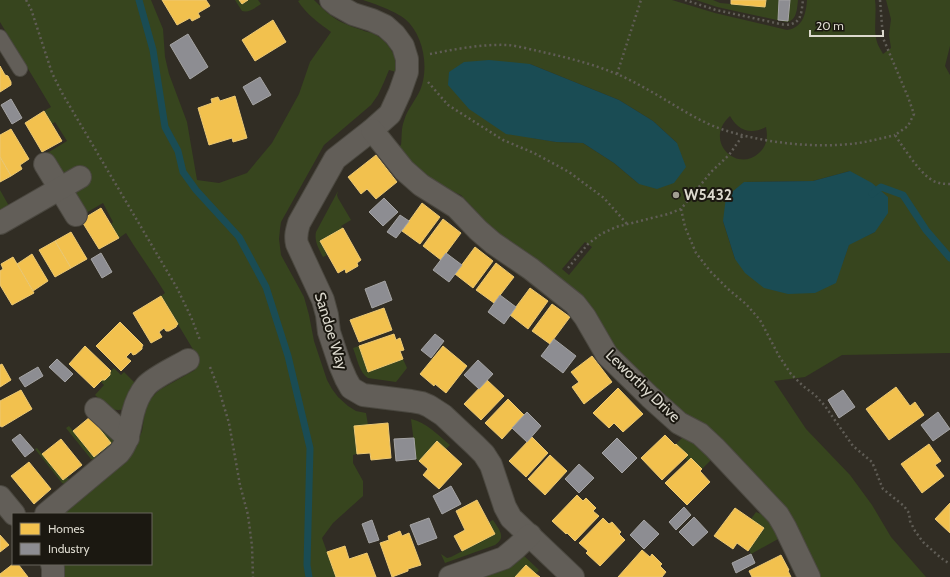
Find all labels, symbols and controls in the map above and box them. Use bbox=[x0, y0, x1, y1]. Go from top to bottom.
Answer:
scale bar bbox=[810, 12, 883, 38]
text: 20 m bbox=[816, 18, 844, 33]
place label: W5432 bbox=[684, 186, 732, 204]
marker: W5432 bbox=[671, 190, 681, 200]
street label: Sandoe Way bbox=[311, 290, 351, 372]
street label: Leworthy Drive bbox=[602, 346, 684, 426]
legend bbox=[12, 513, 152, 565]
text: Homes bbox=[48, 521, 85, 536]
text: Industry bbox=[48, 541, 89, 556]

